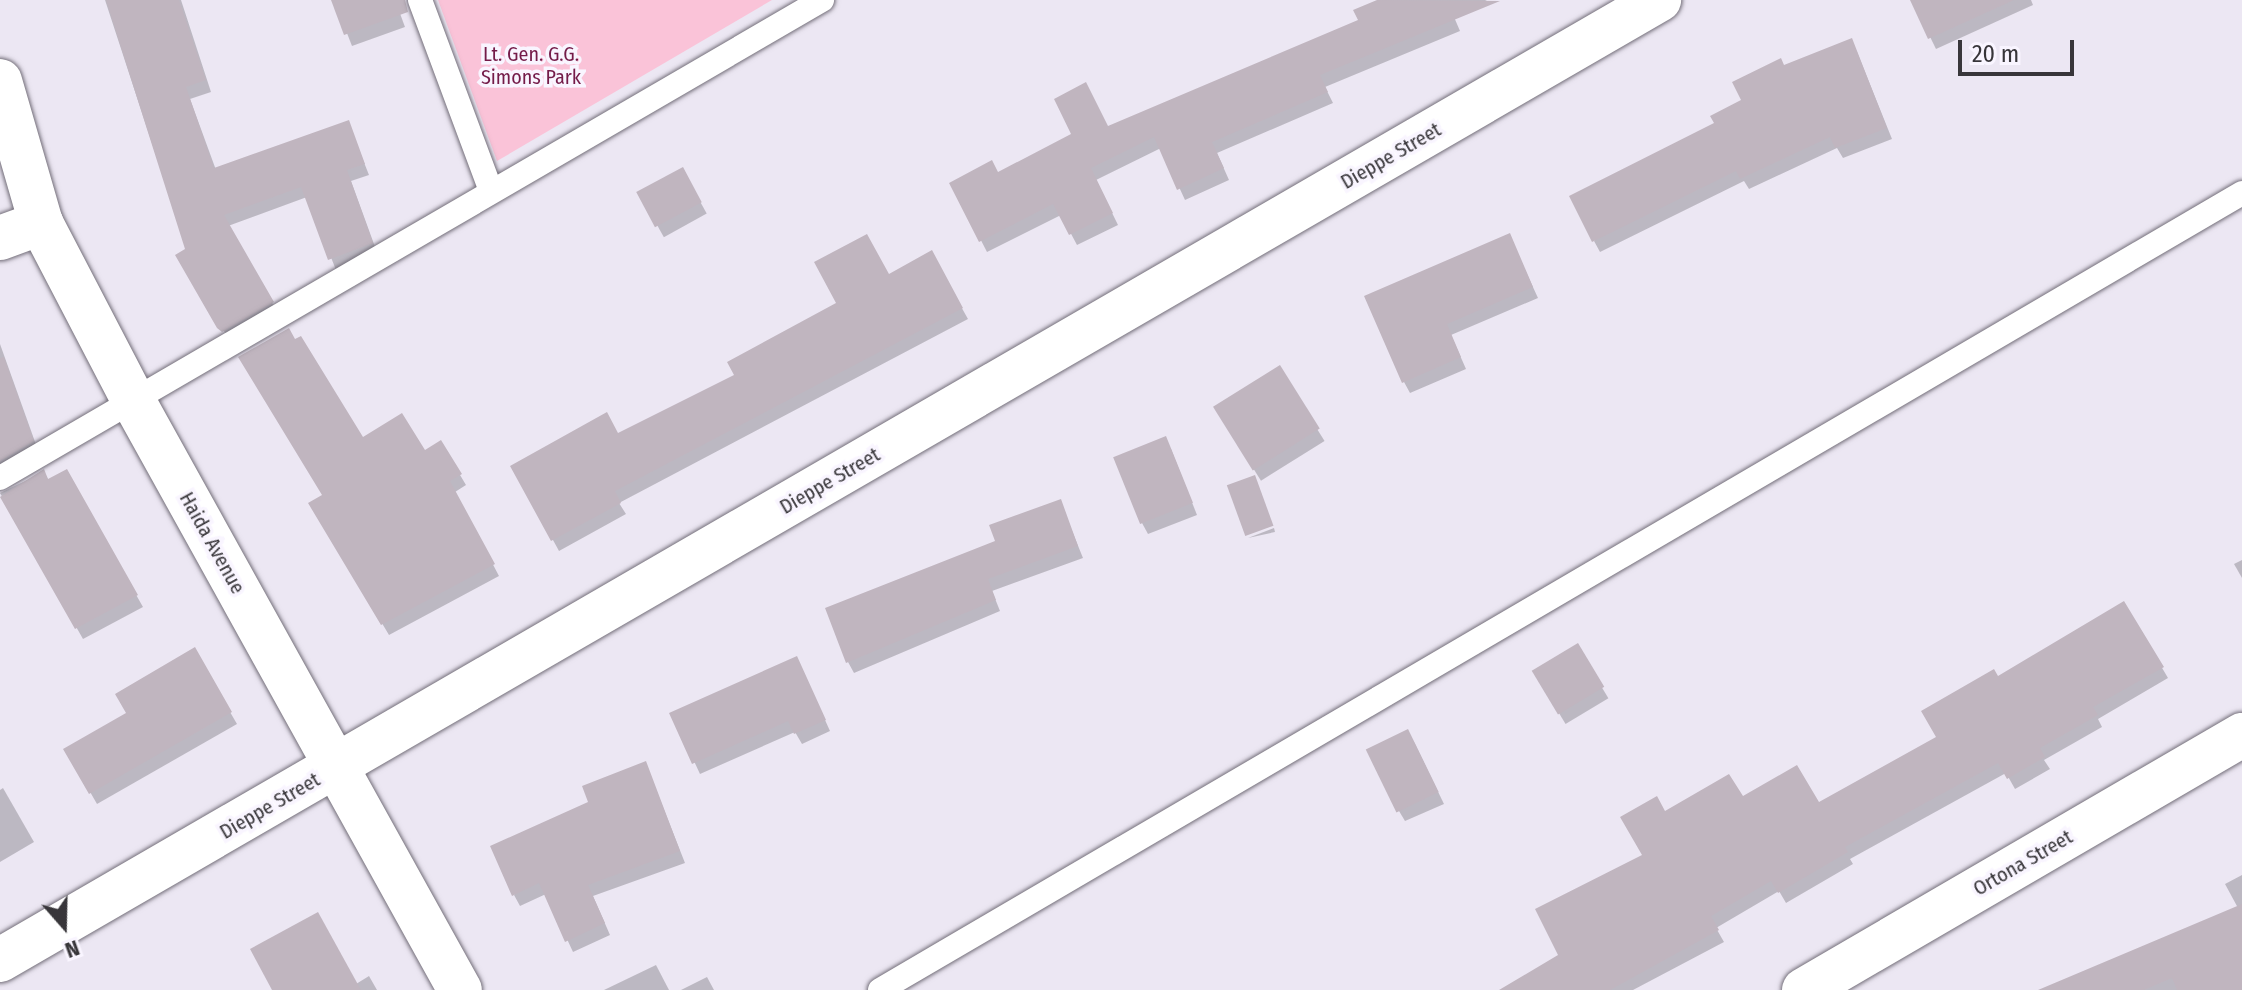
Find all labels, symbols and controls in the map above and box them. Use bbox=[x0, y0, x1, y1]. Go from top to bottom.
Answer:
scale bar bbox=[1962, 24, 2078, 74]
text: 20 m bbox=[1972, 40, 2019, 68]
park label: Lt. Gen. G.G. Simons Park bbox=[481, 43, 581, 90]
street label: Dieppe Street bbox=[1337, 118, 1445, 194]
street label: Dieppe Street bbox=[776, 443, 884, 519]
street label: Haida Avenue bbox=[174, 488, 250, 598]
street label: Dieppe Street bbox=[216, 768, 324, 844]
street label: Ortona Street bbox=[1969, 825, 2077, 901]
north arrow bbox=[24, 886, 104, 966]
text: N bbox=[62, 934, 83, 964]

